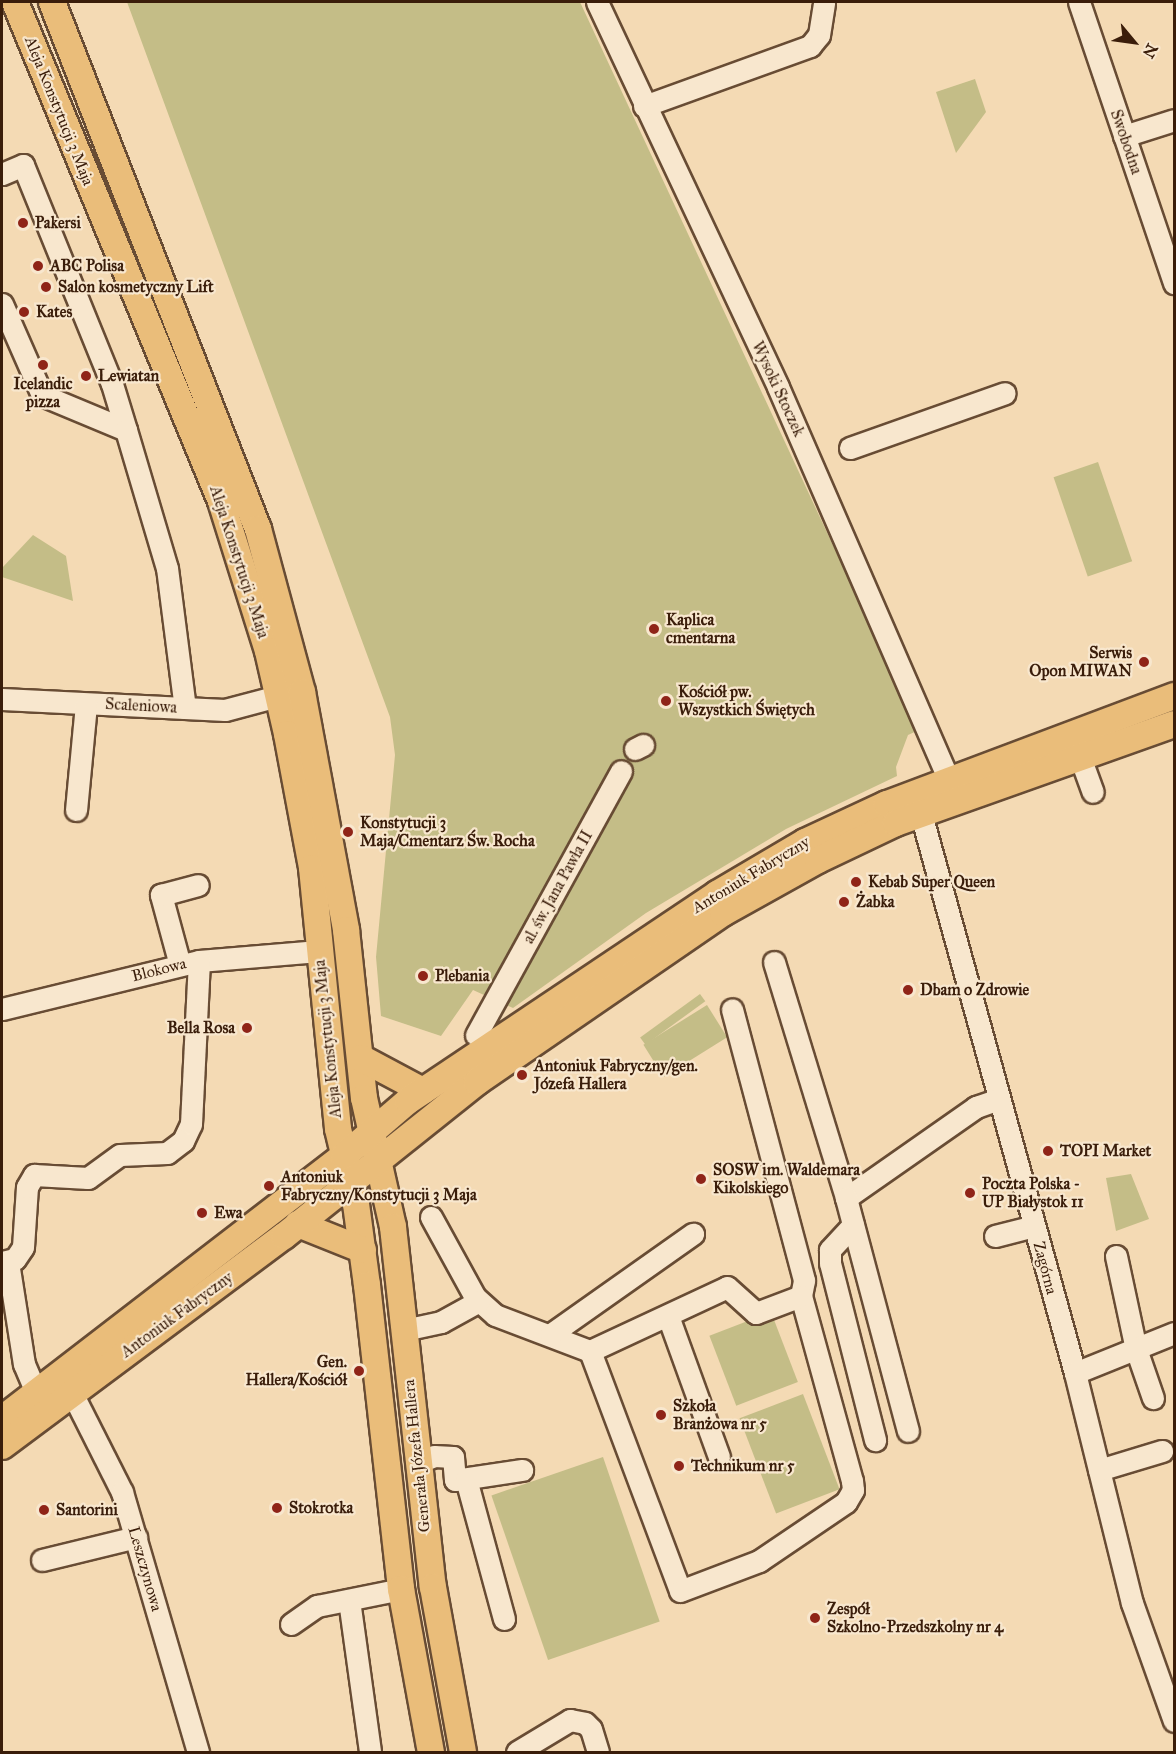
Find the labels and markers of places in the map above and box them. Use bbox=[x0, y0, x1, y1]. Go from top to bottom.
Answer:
place label: Pakersi bbox=[35, 213, 81, 233]
marker: Pakersi bbox=[16, 216, 30, 230]
place label: ABC Polisa bbox=[50, 256, 124, 276]
marker: ABC Polisa bbox=[31, 259, 45, 273]
place label: Salon kosmetyczny Lift bbox=[58, 277, 214, 297]
marker: Salon kosmetyczny Lift bbox=[39, 280, 53, 294]
place label: Kates bbox=[36, 302, 72, 322]
marker: Kates bbox=[17, 305, 31, 319]
marker: Icelandic pizza bbox=[36, 358, 50, 372]
place label: Lewiatan bbox=[98, 366, 159, 386]
marker: Lewiatan bbox=[79, 369, 93, 383]
place label: Icelandic pizza bbox=[14, 374, 72, 412]
place label: Kaplica cmentarna bbox=[666, 610, 735, 648]
marker: Kaplica cmentarna bbox=[647, 622, 661, 636]
place label: Serwis Opon MIWAN bbox=[1029, 643, 1132, 681]
marker: Serwis Opon MIWAN bbox=[1137, 655, 1151, 669]
place label: Kościół pw. Wszystkich Świętych bbox=[678, 682, 815, 720]
marker: Kościół pw. Wszystkich Świętych bbox=[659, 694, 673, 708]
place label: Konstytucji 3 Maja/Cmentarz Św. Rocha bbox=[360, 813, 535, 851]
marker: Konstytucji 3 Maja/Cmentarz Św. Rocha bbox=[341, 825, 355, 839]
place label: Kebab Super Queen bbox=[868, 872, 995, 892]
marker: Kebab Super Queen bbox=[849, 875, 863, 889]
place label: Żabka bbox=[856, 892, 895, 912]
marker: Żabka bbox=[837, 895, 851, 909]
place label: Plebania bbox=[435, 966, 489, 986]
marker: Plebania bbox=[416, 969, 430, 983]
place label: Dbam o Zdrowie bbox=[920, 980, 1029, 1000]
marker: Dbam o Zdrowie bbox=[901, 983, 915, 997]
place label: Bella Rosa bbox=[167, 1018, 235, 1038]
marker: Bella Rosa bbox=[240, 1021, 254, 1035]
place label: Antoniuk Fabryczny/gen. Józefa Hallera bbox=[534, 1056, 698, 1094]
marker: Antoniuk Fabryczny/gen. Józefa Hallera bbox=[515, 1068, 529, 1082]
place label: TOPI Market bbox=[1060, 1141, 1151, 1161]
marker: TOPI Market bbox=[1041, 1144, 1055, 1158]
place label: SOSW im. Waldemara Kikolskiego bbox=[713, 1160, 860, 1198]
place label: Antoniuk Fabryczny/Konstytucji 3 Maja bbox=[281, 1167, 477, 1205]
marker: SOSW im. Waldemara Kikolskiego bbox=[694, 1172, 708, 1186]
place label: Poczta Polska - UP Białystok 11 bbox=[982, 1174, 1084, 1212]
marker: Antoniuk Fabryczny/Konstytucji 3 Maja bbox=[262, 1179, 276, 1193]
marker: Poczta Polska - UP Białystok 11 bbox=[963, 1186, 977, 1200]
place label: Ewa bbox=[214, 1203, 242, 1223]
marker: Ewa bbox=[195, 1206, 209, 1220]
place label: Gen. Hallera/Kościół bbox=[245, 1352, 347, 1390]
marker: Gen. Hallera/Kościół bbox=[352, 1364, 366, 1378]
place label: Szkoła Branżowa nr 5 bbox=[673, 1396, 767, 1434]
marker: Szkoła Branżowa nr 5 bbox=[654, 1408, 668, 1422]
place label: Technikum nr 5 bbox=[691, 1456, 794, 1476]
marker: Technikum nr 5 bbox=[672, 1459, 686, 1473]
place label: Stokrotka bbox=[289, 1498, 353, 1518]
place label: Santorini bbox=[56, 1500, 118, 1520]
marker: Stokrotka bbox=[270, 1501, 284, 1515]
marker: Santorini bbox=[37, 1503, 51, 1517]
place label: Zespół Szkolno-Przedszkolny nr 4 bbox=[827, 1599, 1003, 1637]
marker: Zespół Szkolno-Przedszkolny nr 4 bbox=[808, 1611, 822, 1625]

